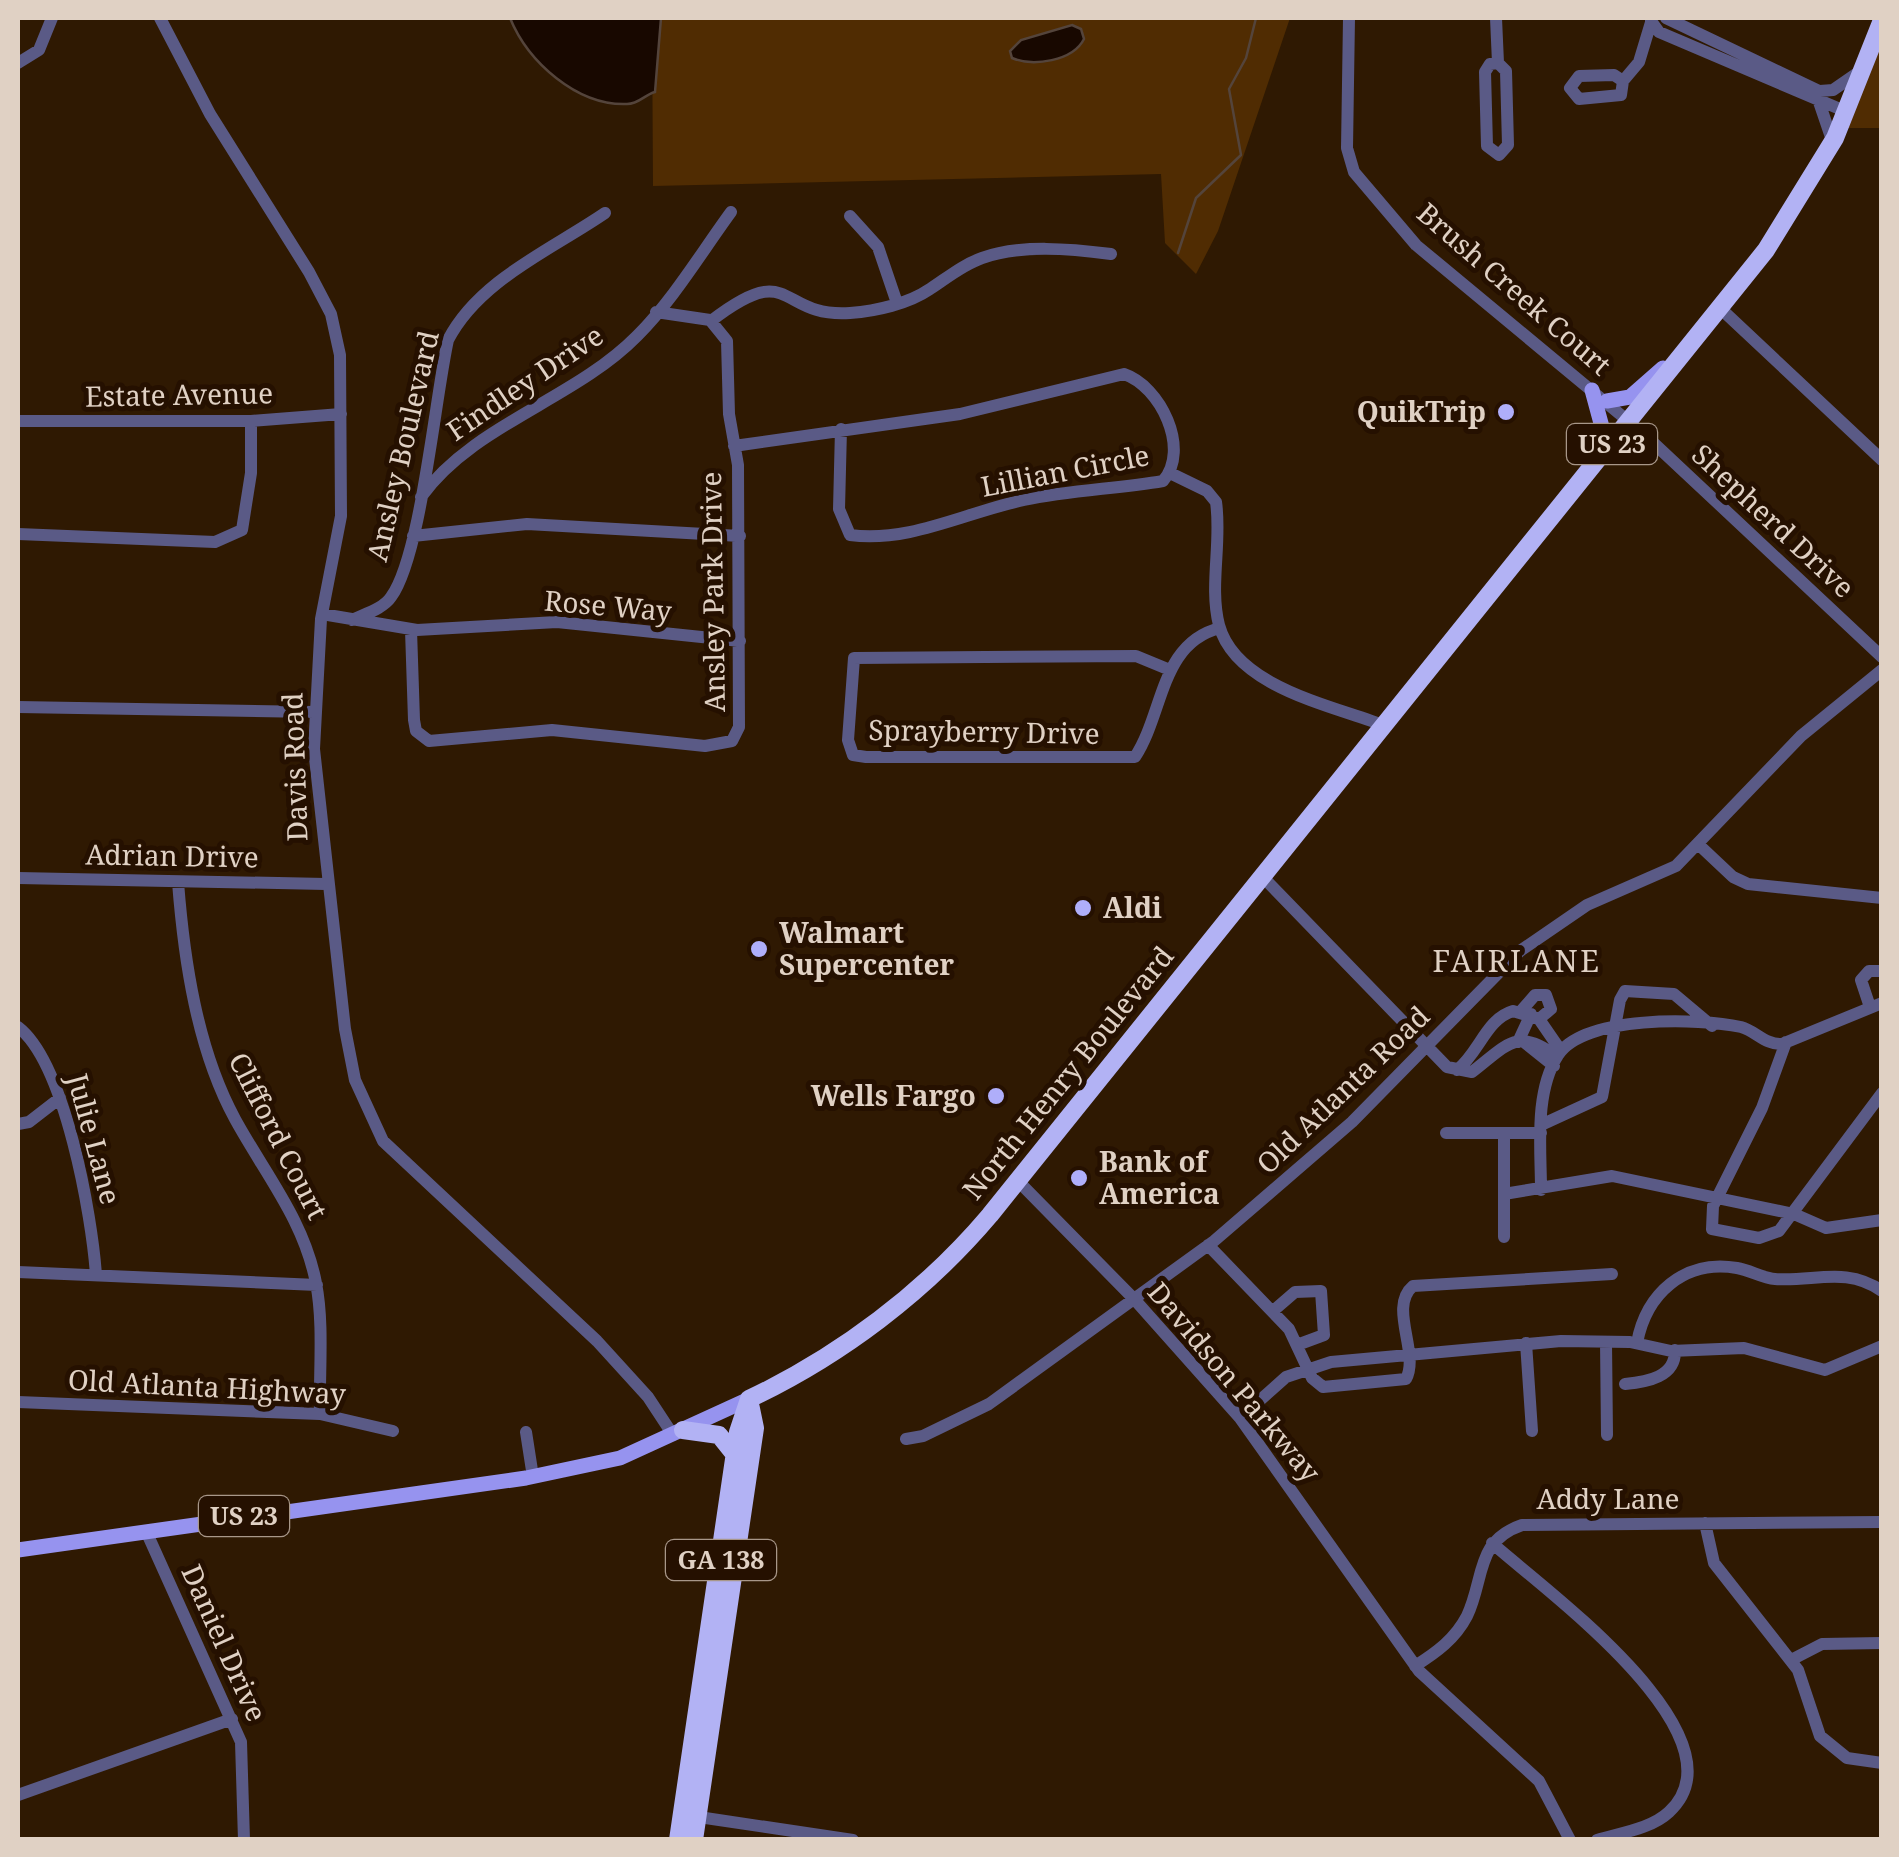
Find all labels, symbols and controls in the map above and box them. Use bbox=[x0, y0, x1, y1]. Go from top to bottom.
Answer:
street label: Brush Creek Court bbox=[1410, 193, 1620, 383]
street label: Findley Drive bbox=[439, 316, 610, 449]
street label: Ansley Boulevard bbox=[357, 327, 447, 565]
street label: Estate Avenue bbox=[85, 373, 273, 415]
place label: QuikTrip bbox=[1357, 392, 1486, 430]
marker: QuikTrip bbox=[1495, 401, 1517, 423]
road number: US 23 bbox=[1567, 424, 1657, 464]
street label: Lillian Circle bbox=[977, 435, 1152, 505]
street label: Shepherd Drive bbox=[1684, 435, 1863, 606]
street label: Ansley Park Drive bbox=[691, 471, 733, 713]
street label: Rose Way bbox=[543, 581, 674, 630]
street label: Davis Road bbox=[272, 692, 316, 842]
street label: Sprayberry Drive bbox=[868, 710, 1100, 752]
street label: Adrian Drive bbox=[85, 834, 259, 876]
place label: Aldi bbox=[1103, 888, 1162, 926]
marker: Aldi bbox=[1072, 897, 1094, 919]
place label: Walmart Supercenter bbox=[779, 913, 954, 983]
marker: Walmart Supercenter bbox=[748, 938, 770, 960]
street label: North Henry Boulevard bbox=[953, 938, 1181, 1207]
district label: FAIRLANE bbox=[1433, 940, 1601, 981]
street label: Old Atlanta Road bbox=[1248, 997, 1437, 1182]
street label: Clifford Court bbox=[220, 1046, 337, 1226]
street label: Julie Lane bbox=[59, 1068, 131, 1208]
place label: Wells Fargo bbox=[811, 1076, 976, 1114]
marker: Wells Fargo bbox=[985, 1085, 1007, 1107]
place label: Bank of America bbox=[1099, 1142, 1220, 1212]
marker: Bank of America bbox=[1068, 1167, 1090, 1189]
street label: Davidson Parkway bbox=[1140, 1273, 1330, 1489]
street label: Old Atlanta Highway bbox=[67, 1360, 347, 1412]
street label: Addy Lane bbox=[1537, 1479, 1679, 1517]
road number: US 23 bbox=[199, 1496, 289, 1536]
road number: GA 138 bbox=[666, 1540, 776, 1580]
street label: Daniel Drive bbox=[173, 1558, 276, 1727]

